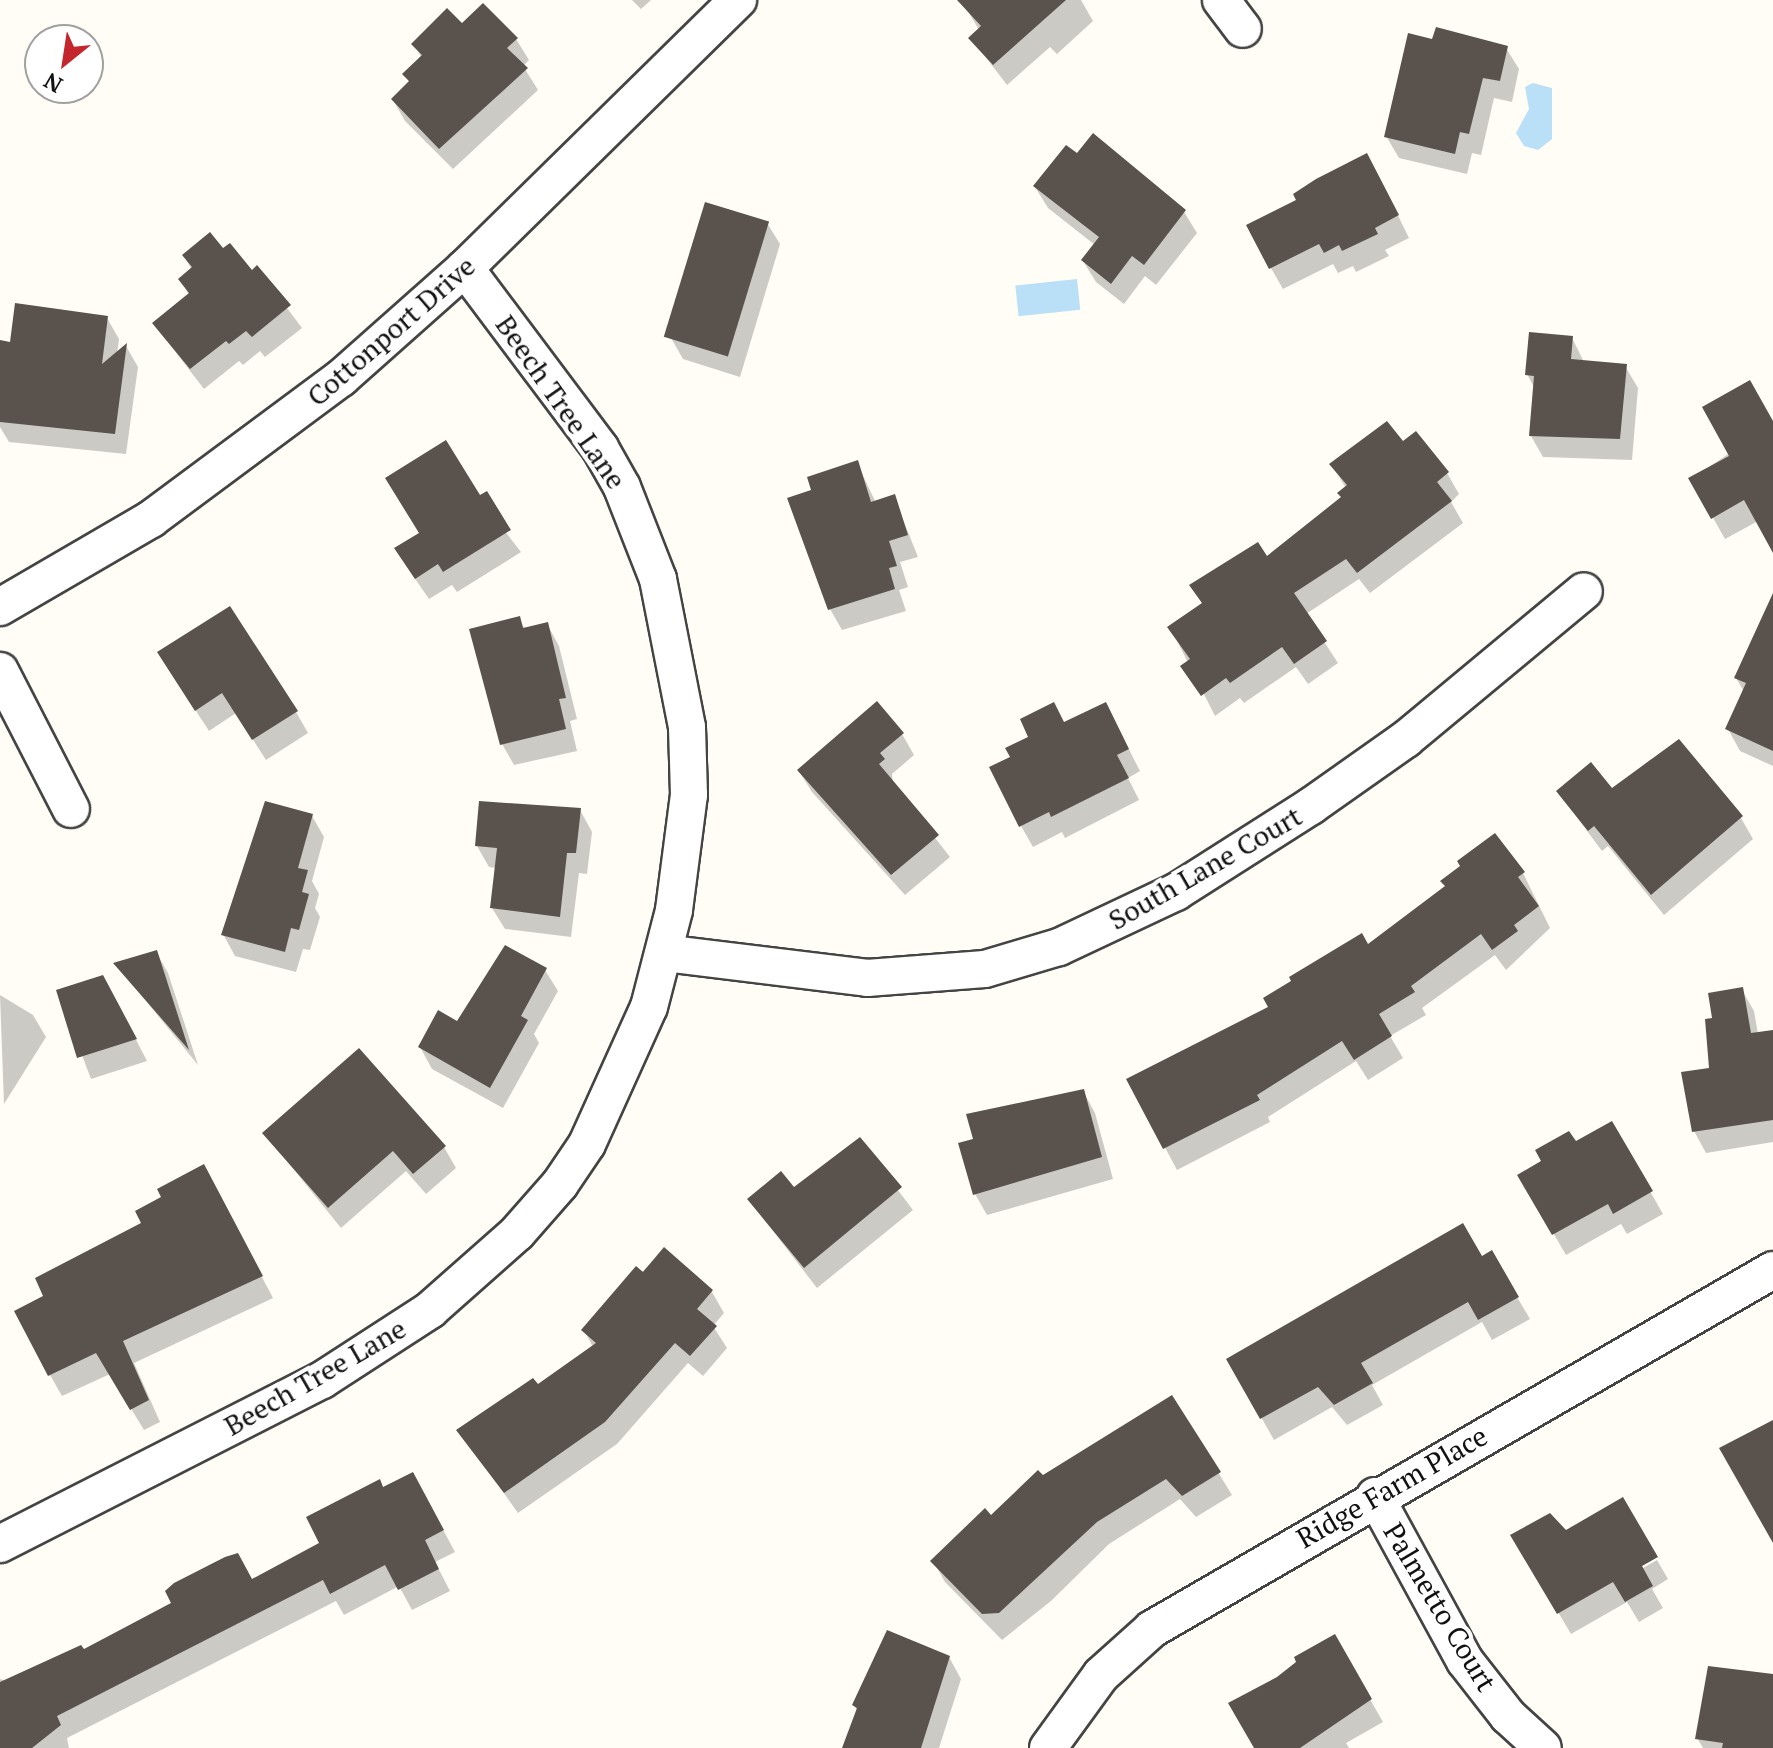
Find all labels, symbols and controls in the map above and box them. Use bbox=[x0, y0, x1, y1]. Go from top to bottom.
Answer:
north arrow bbox=[24, 24, 104, 104]
text: N bbox=[38, 67, 67, 100]
street label: Cottonport Drive bbox=[300, 249, 482, 413]
street label: Beech Tree Lane bbox=[489, 309, 633, 495]
street label: South Lane Court bbox=[1103, 799, 1307, 937]
street label: Beech Tree Lane bbox=[218, 1311, 412, 1443]
street label: Ridge Farm Place bbox=[1291, 1419, 1493, 1555]
street label: Palmetto Court bbox=[1377, 1517, 1503, 1697]

